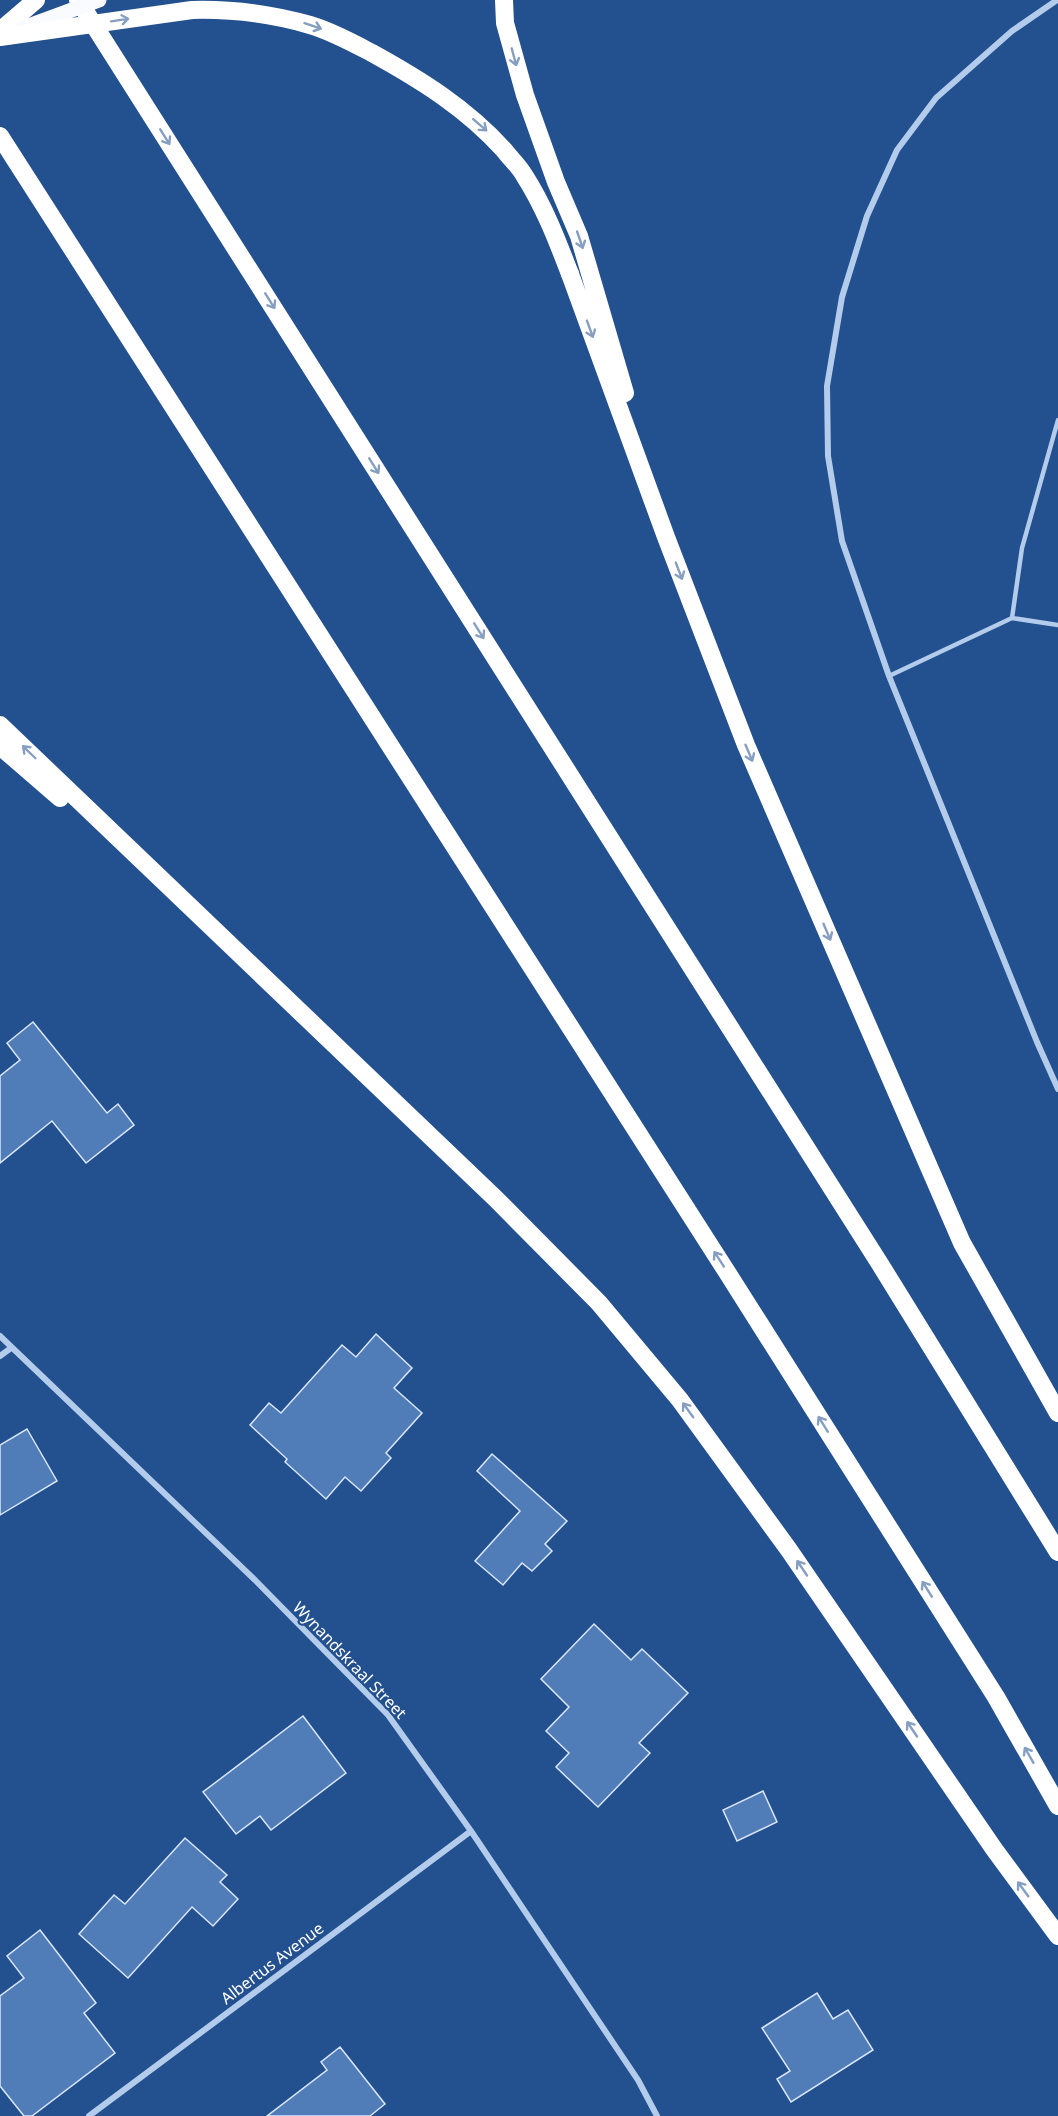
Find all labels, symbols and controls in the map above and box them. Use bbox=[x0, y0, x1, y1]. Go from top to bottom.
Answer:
one-way arrow bbox=[110, 14, 130, 25]
one-way arrow bbox=[303, 22, 322, 33]
one-way arrow bbox=[509, 47, 521, 66]
one-way arrow bbox=[472, 118, 487, 132]
one-way arrow bbox=[159, 128, 171, 145]
one-way arrow bbox=[576, 231, 587, 249]
one-way arrow bbox=[263, 293, 276, 310]
one-way arrow bbox=[586, 319, 597, 338]
one-way arrow bbox=[368, 457, 380, 474]
one-way arrow bbox=[674, 561, 685, 580]
one-way arrow bbox=[473, 622, 485, 639]
one-way arrow bbox=[744, 743, 755, 762]
one-way arrow bbox=[22, 745, 37, 760]
one-way arrow bbox=[822, 922, 833, 941]
one-way arrow bbox=[713, 1251, 725, 1268]
one-way arrow bbox=[681, 1403, 694, 1419]
one-way arrow bbox=[817, 1416, 829, 1433]
one-way arrow bbox=[796, 1561, 808, 1577]
one-way arrow bbox=[921, 1581, 933, 1598]
street label: Wynandskraal Street bbox=[288, 1597, 412, 1724]
one-way arrow bbox=[906, 1721, 918, 1738]
one-way arrow bbox=[1023, 1747, 1035, 1764]
one-way arrow bbox=[1017, 1882, 1030, 1898]
street label: Albertus Avenue bbox=[216, 1917, 328, 2009]

